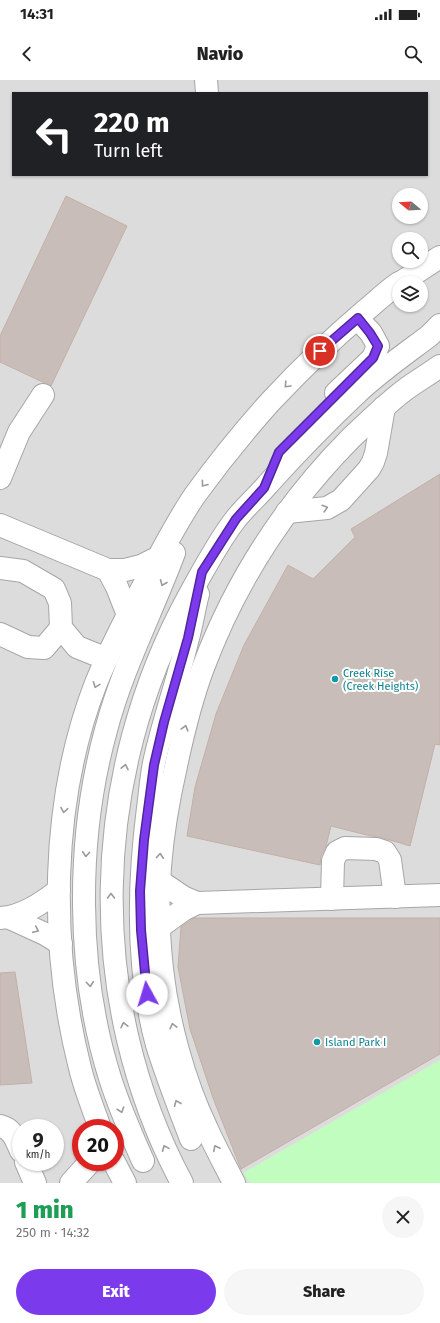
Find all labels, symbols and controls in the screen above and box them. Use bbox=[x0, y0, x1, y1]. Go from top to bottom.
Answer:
text: 14:31 bbox=[20, 5, 54, 23]
icon: back bbox=[16, 43, 38, 65]
text: Navio bbox=[197, 43, 243, 65]
icon: search bbox=[402, 43, 424, 65]
text: 220 m bbox=[94, 106, 170, 139]
icon: left bbox=[28, 108, 80, 160]
text: Turn left bbox=[94, 140, 163, 162]
north arrow bbox=[392, 188, 428, 224]
map controls bbox=[392, 188, 428, 312]
button: search bbox=[392, 232, 428, 268]
button: layers bbox=[392, 276, 428, 312]
pin bbox=[303, 334, 337, 368]
icon: arrive bbox=[309, 340, 331, 362]
one-way arrow bbox=[285, 380, 292, 387]
one-way arrow bbox=[202, 480, 209, 487]
one-way arrow bbox=[322, 504, 329, 513]
one-way arrow bbox=[159, 579, 167, 586]
place label: Creek Rise (Creek Heights) bbox=[343, 667, 419, 693]
marker: Creek Rise (Creek Heights) bbox=[330, 674, 340, 684]
one-way arrow bbox=[92, 681, 100, 688]
one-way arrow bbox=[180, 725, 189, 732]
one-way arrow bbox=[121, 764, 129, 770]
one-way arrow bbox=[60, 807, 69, 813]
one-way arrow bbox=[81, 851, 90, 857]
one-way arrow bbox=[156, 853, 165, 859]
one-way arrow bbox=[107, 893, 115, 899]
one-way arrow bbox=[32, 925, 39, 933]
position arrow bbox=[126, 973, 168, 1015]
one-way arrow bbox=[85, 981, 94, 987]
one-way arrow bbox=[121, 1022, 129, 1028]
one-way arrow bbox=[169, 1023, 177, 1030]
place label: Island Park I bbox=[325, 1036, 386, 1049]
marker: Island Park I bbox=[312, 1037, 322, 1047]
one-way arrow bbox=[173, 1099, 181, 1106]
one-way arrow bbox=[116, 1106, 124, 1113]
speed limit sign: 20 bbox=[72, 1119, 124, 1171]
text: 9 bbox=[32, 1128, 44, 1152]
one-way arrow bbox=[161, 1145, 169, 1152]
one-way arrow bbox=[213, 1145, 221, 1153]
text: km/h bbox=[26, 1149, 50, 1161]
text: 1 min bbox=[16, 1196, 74, 1224]
button: close bbox=[382, 1196, 424, 1238]
text: 250 m · 14:32 bbox=[16, 1225, 89, 1240]
button: Exit bbox=[16, 1269, 216, 1315]
button: Share bbox=[224, 1269, 424, 1315]

